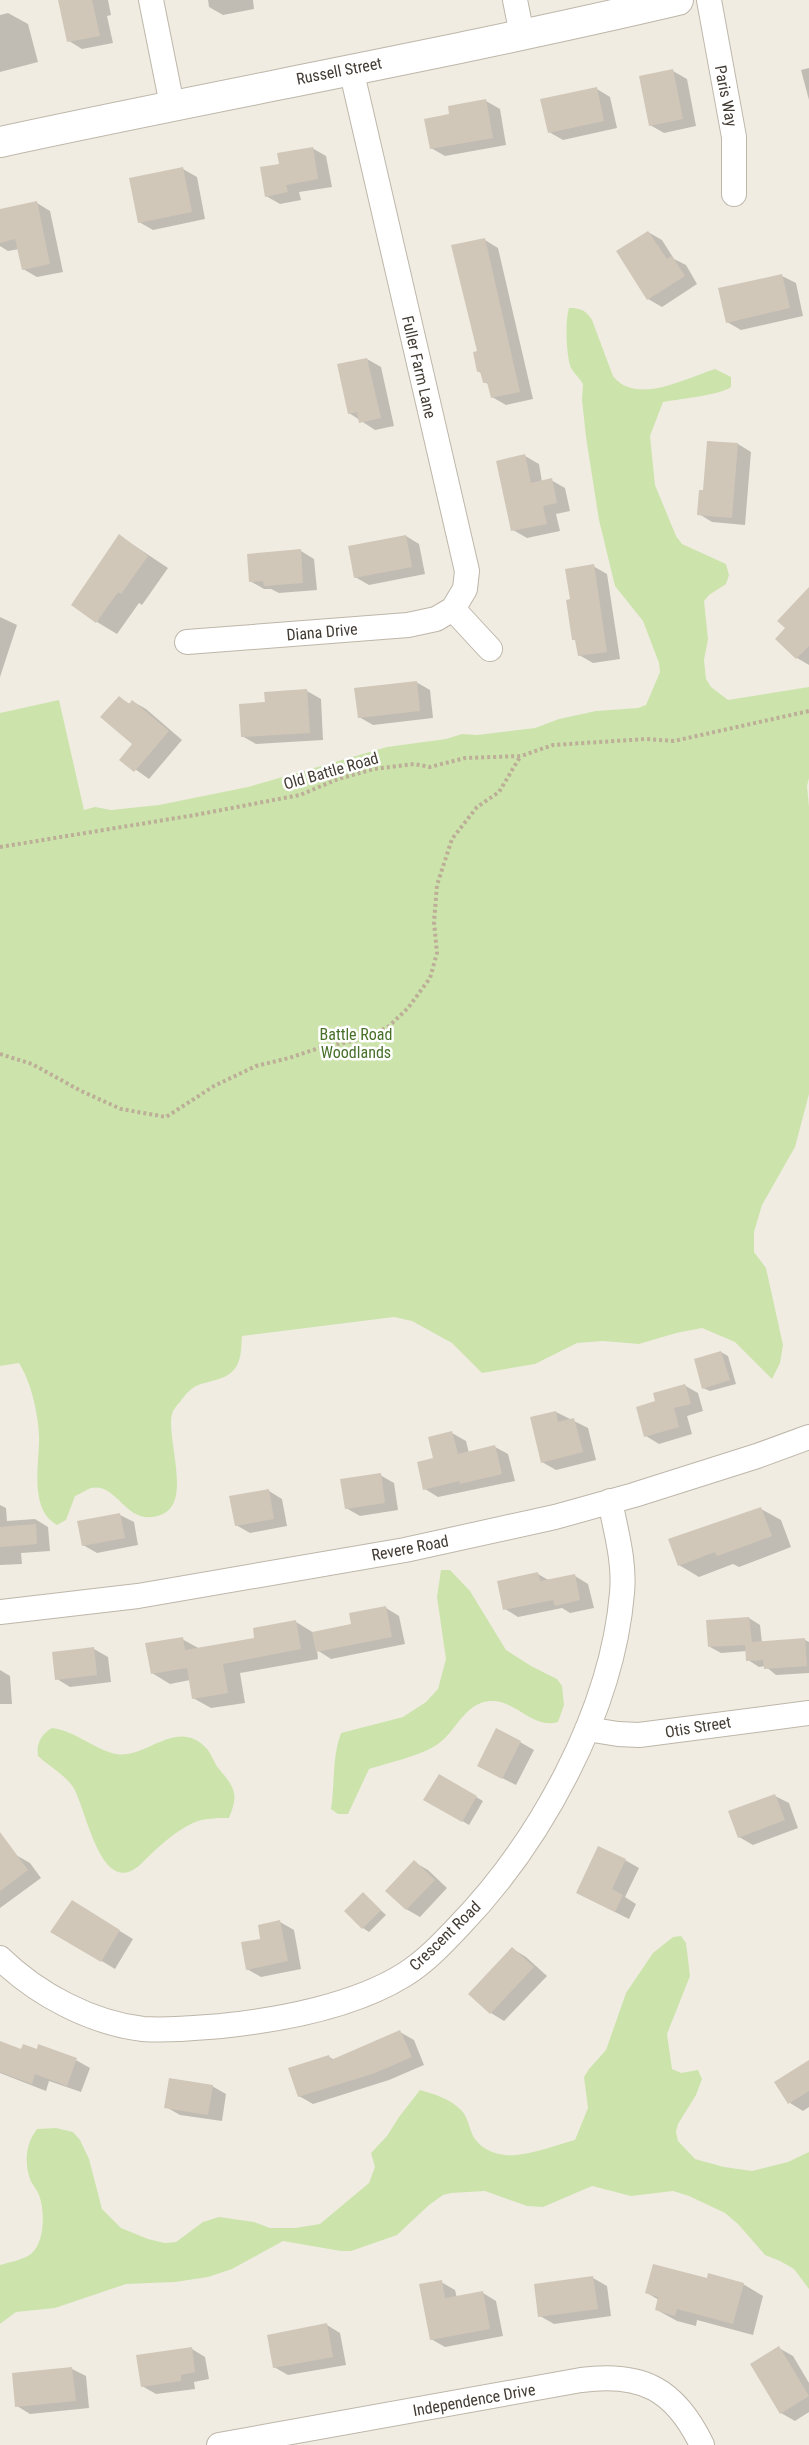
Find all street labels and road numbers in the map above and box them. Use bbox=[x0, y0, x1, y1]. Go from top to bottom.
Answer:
street label: Russell Street bbox=[295, 53, 384, 89]
street label: Paris Way bbox=[711, 64, 741, 129]
street label: Fuller Farm Lane bbox=[398, 314, 440, 420]
street label: Diana Drive bbox=[286, 619, 358, 645]
street label: Old Battle Road bbox=[281, 748, 381, 794]
street label: Revere Road bbox=[370, 1531, 450, 1565]
street label: Otis Street bbox=[664, 1712, 733, 1742]
street label: Crescent Road bbox=[405, 1897, 485, 1975]
street label: Independence Drive bbox=[411, 2380, 537, 2420]

